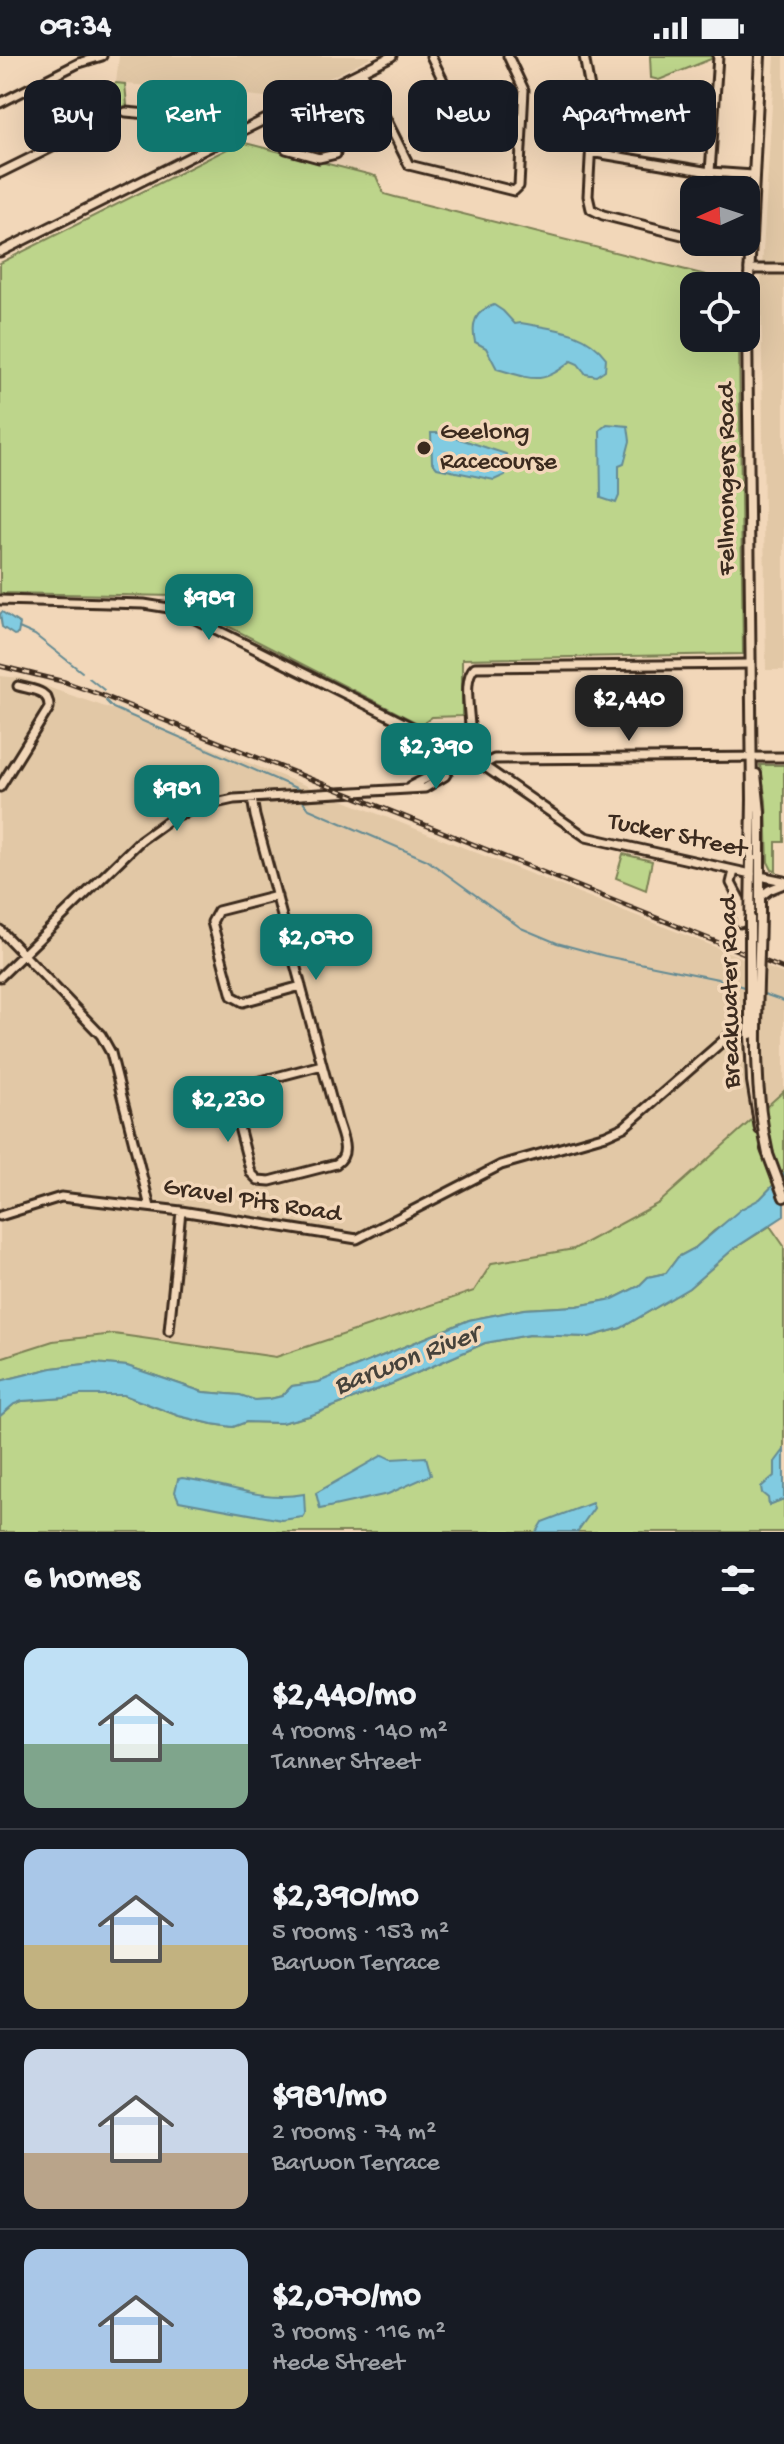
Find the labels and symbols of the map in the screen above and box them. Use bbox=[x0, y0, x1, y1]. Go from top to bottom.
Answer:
north arrow bbox=[680, 176, 760, 256]
street label: Fellmongers Road bbox=[713, 381, 744, 576]
place label: Geelong Racecourse bbox=[440, 418, 558, 479]
marker: Geelong Racecourse bbox=[415, 439, 433, 457]
pin: $989 bbox=[162, 574, 256, 642]
pin: $2,440 bbox=[564, 675, 694, 743]
pin: $2,390 bbox=[371, 723, 501, 791]
pin: $981 bbox=[130, 765, 224, 833]
street label: Tucker Street bbox=[603, 807, 751, 867]
street label: Breakwater Road bbox=[715, 894, 749, 1090]
pin: $2,070 bbox=[251, 914, 381, 982]
pin: $2,230 bbox=[163, 1076, 293, 1144]
street label: Gravel Pits Road bbox=[161, 1173, 345, 1232]
water label: Barwon River bbox=[329, 1316, 489, 1404]

